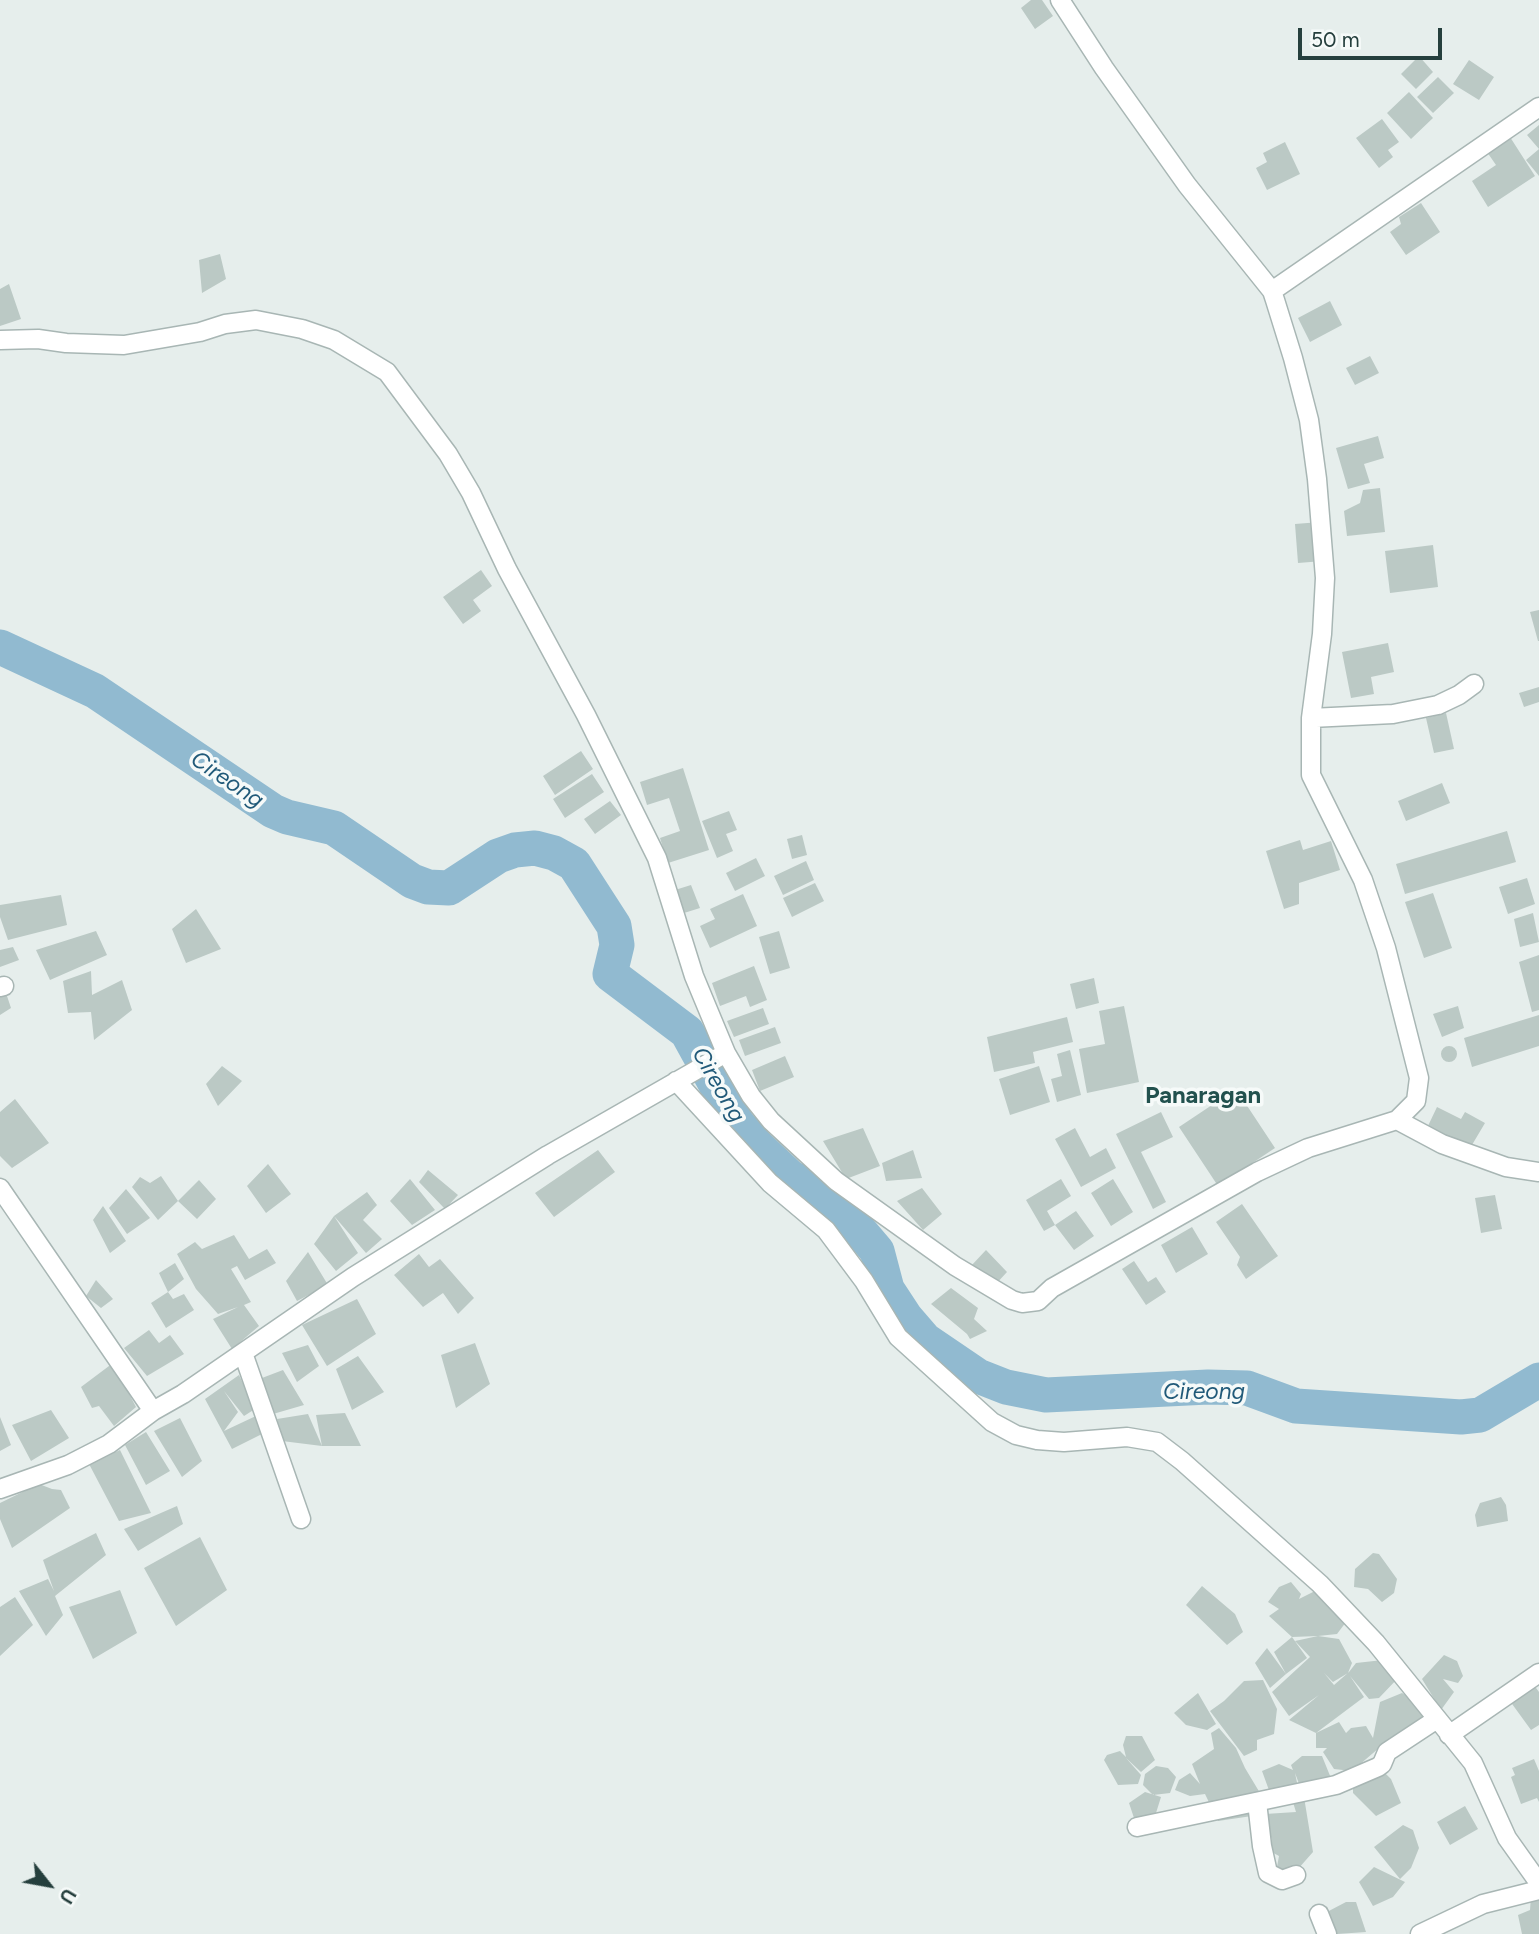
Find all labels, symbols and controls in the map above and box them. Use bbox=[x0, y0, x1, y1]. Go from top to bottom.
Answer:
scale bar bbox=[1301, 14, 1444, 58]
text: 50 m bbox=[1311, 27, 1360, 52]
water label: Cireong bbox=[185, 746, 269, 814]
water label: Cireong bbox=[686, 1043, 750, 1127]
district label: Panaragan bbox=[1145, 1082, 1261, 1110]
water label: Cireong bbox=[1163, 1378, 1245, 1406]
north arrow bbox=[14, 1850, 84, 1920]
text: U bbox=[54, 1884, 81, 1908]

